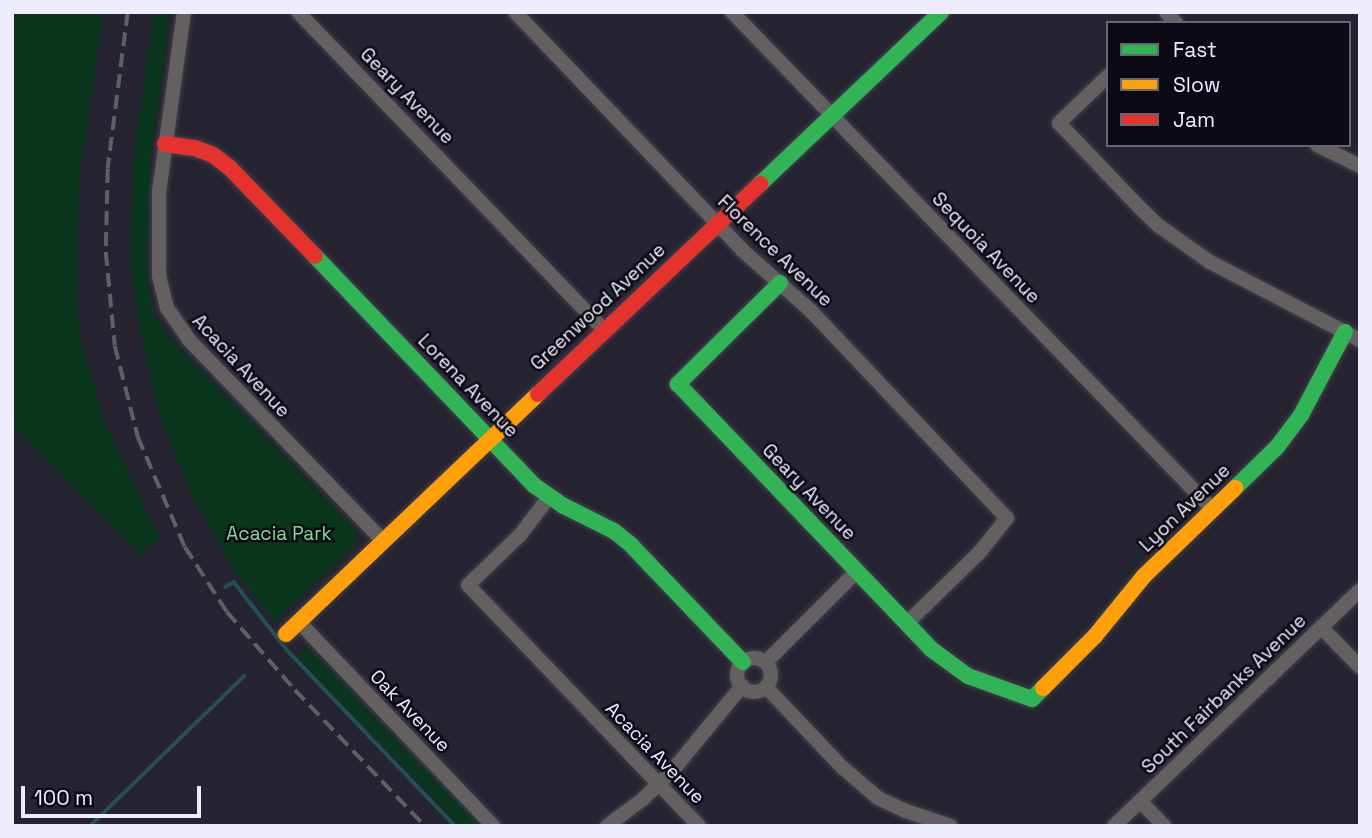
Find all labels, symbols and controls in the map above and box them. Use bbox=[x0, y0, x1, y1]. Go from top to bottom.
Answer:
legend bbox=[1106, 21, 1351, 147]
text: Fast bbox=[1173, 36, 1217, 63]
street label: Geary Avenue bbox=[355, 43, 459, 149]
text: Slow bbox=[1173, 71, 1221, 98]
text: Jam bbox=[1173, 106, 1215, 133]
street label: Sequoia Avenue bbox=[927, 188, 1045, 308]
street label: Florence Avenue bbox=[713, 190, 837, 312]
street label: Greenwood Avenue bbox=[526, 239, 670, 375]
street label: Acacia Avenue bbox=[187, 310, 295, 422]
street label: Lorena Avenue bbox=[413, 330, 523, 442]
street label: Geary Avenue bbox=[757, 439, 861, 545]
street label: Lyon Avenue bbox=[1135, 459, 1235, 557]
park label: Acacia Park bbox=[226, 523, 332, 545]
street label: South Fairbanks Avenue bbox=[1137, 609, 1311, 779]
street label: Oak Avenue bbox=[365, 665, 455, 757]
street label: Acacia Avenue bbox=[601, 697, 709, 809]
scale bar bbox=[24, 772, 205, 816]
text: 100 m bbox=[34, 784, 93, 811]

